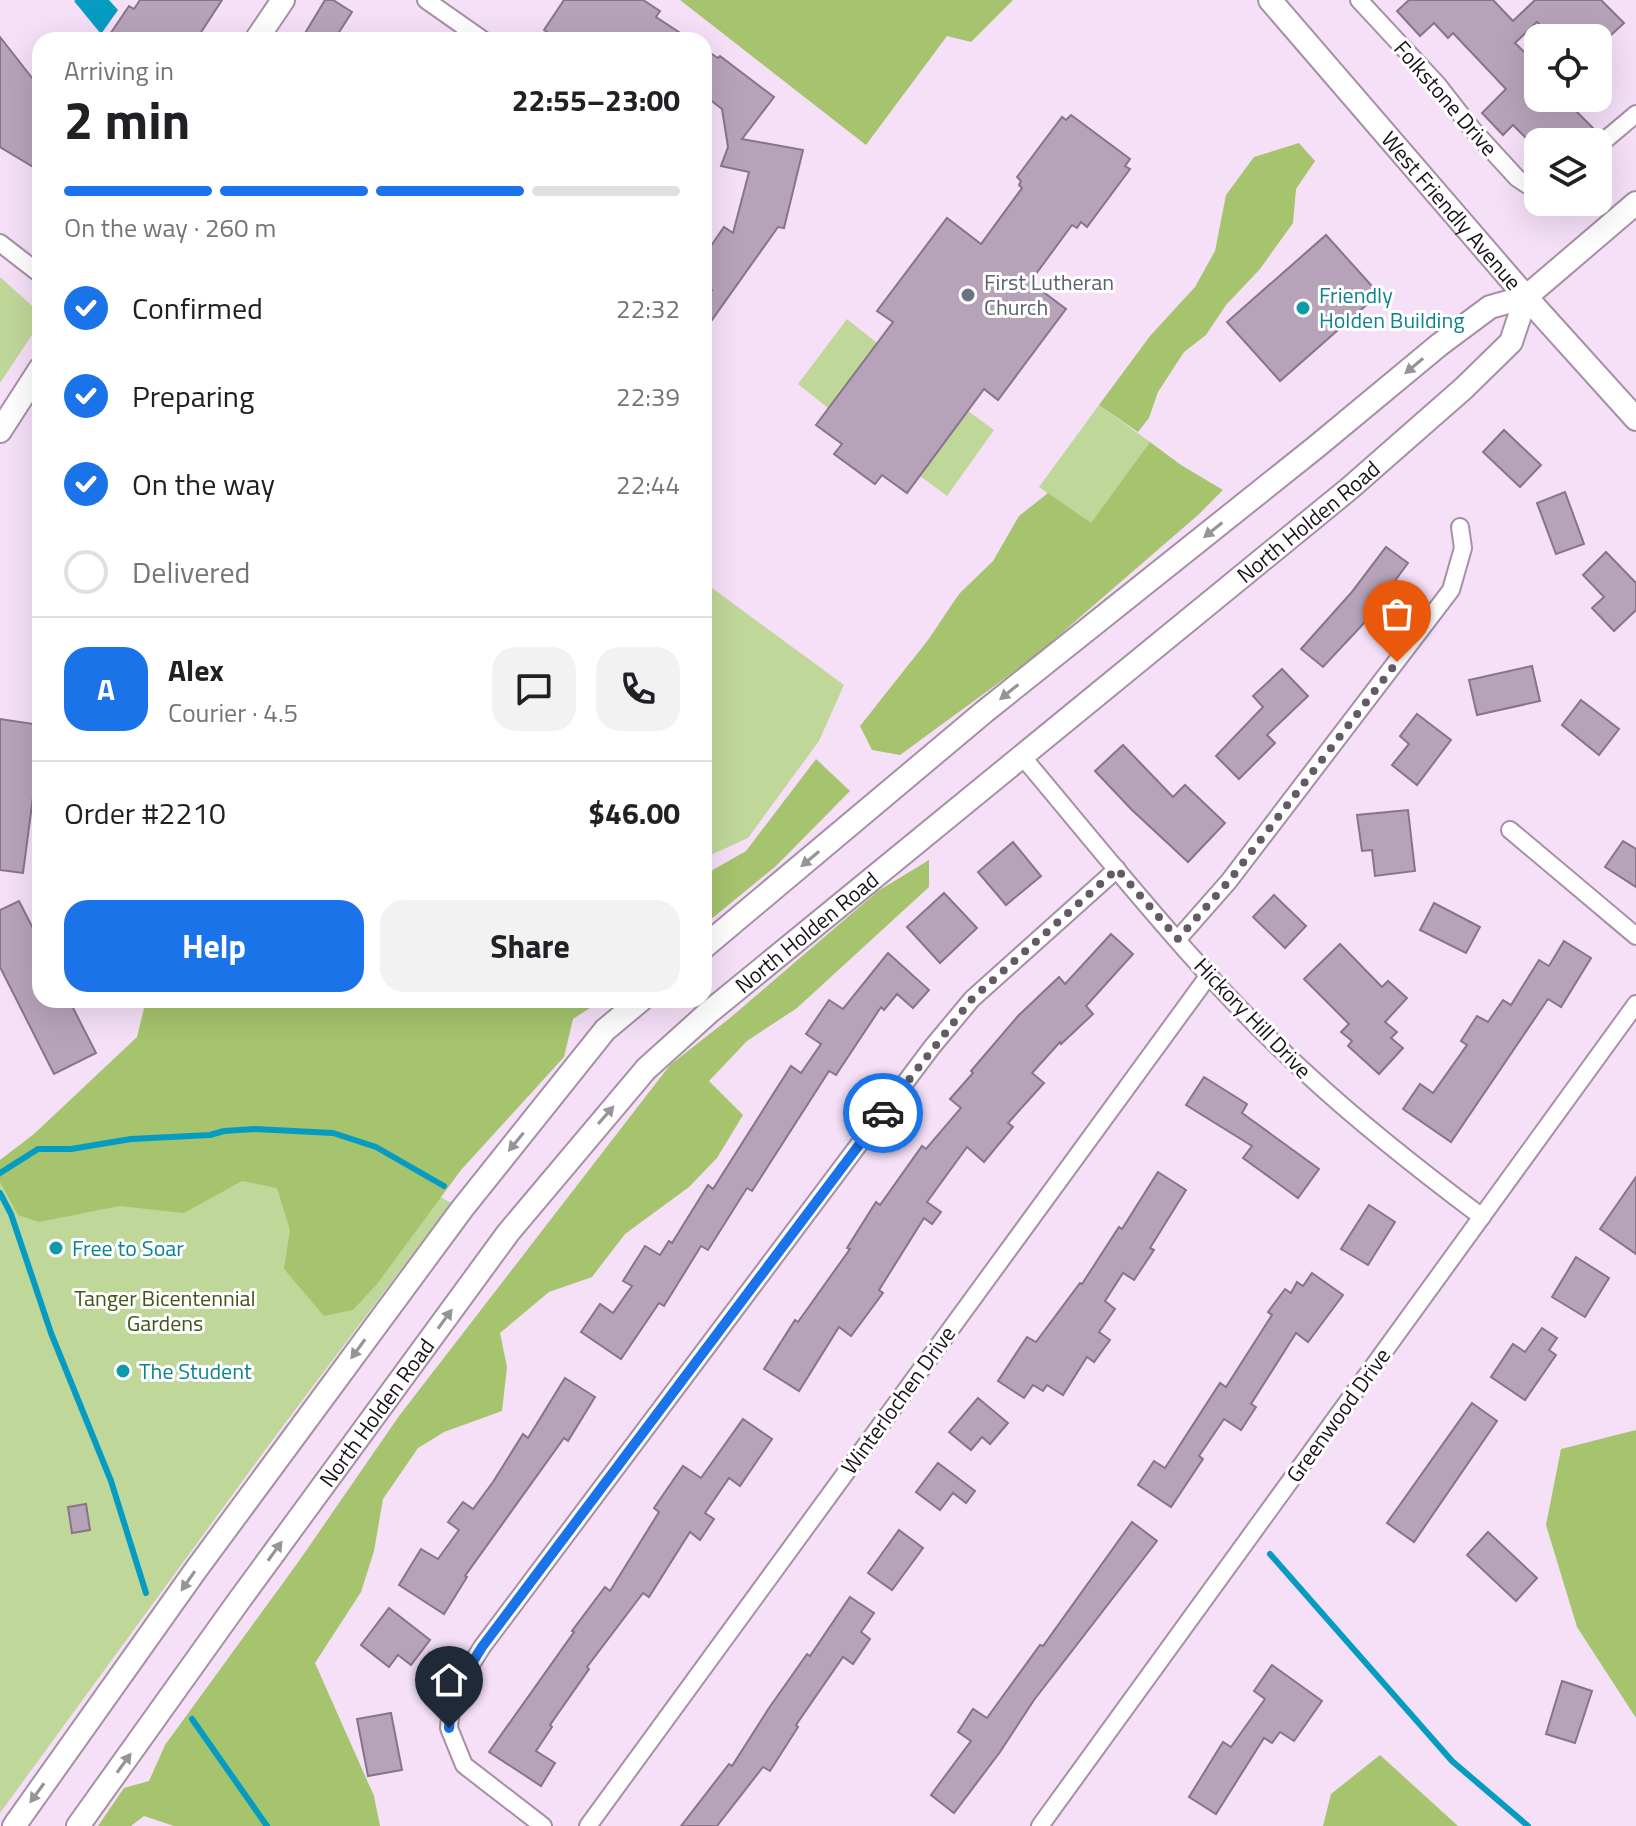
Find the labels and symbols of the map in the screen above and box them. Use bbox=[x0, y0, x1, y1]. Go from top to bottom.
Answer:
street label: Folkstone Drive bbox=[1386, 33, 1506, 163]
street label: West Friendly Avenue bbox=[1373, 123, 1530, 298]
place label: First Lutheran Church bbox=[984, 265, 1114, 324]
place label: Friendly Holden Building bbox=[1319, 278, 1465, 337]
marker: First Lutheran Church bbox=[959, 286, 977, 304]
marker: Friendly Holden Building bbox=[1294, 299, 1312, 317]
one-way arrow bbox=[1404, 357, 1424, 374]
street label: North Holden Road bbox=[1229, 452, 1387, 591]
one-way arrow bbox=[1203, 521, 1223, 538]
pin bbox=[1363, 580, 1431, 662]
one-way arrow bbox=[999, 683, 1019, 700]
one-way arrow bbox=[800, 850, 820, 867]
street label: North Holden Road bbox=[728, 863, 886, 1001]
street label: Hickory Hill Drive bbox=[1186, 950, 1320, 1086]
courier bbox=[843, 1073, 923, 1153]
one-way arrow bbox=[597, 1105, 615, 1125]
one-way arrow bbox=[508, 1132, 524, 1152]
place label: Free to Soar bbox=[72, 1231, 184, 1265]
marker: Free to Soar bbox=[47, 1239, 65, 1257]
park label: Tanger Bicentennial Gardens bbox=[74, 1281, 256, 1340]
one-way arrow bbox=[437, 1309, 453, 1329]
street label: Winterlochen Drive bbox=[832, 1319, 964, 1481]
street label: North Holden Road bbox=[311, 1331, 443, 1494]
one-way arrow bbox=[351, 1339, 367, 1359]
street label: Greenwood Drive bbox=[1277, 1341, 1399, 1489]
place label: The Student bbox=[139, 1354, 252, 1388]
marker: The Student bbox=[114, 1362, 132, 1380]
one-way arrow bbox=[267, 1540, 283, 1562]
one-way arrow bbox=[181, 1571, 196, 1592]
pin bbox=[415, 1646, 483, 1728]
one-way arrow bbox=[116, 1752, 131, 1773]
one-way arrow bbox=[30, 1783, 46, 1803]

